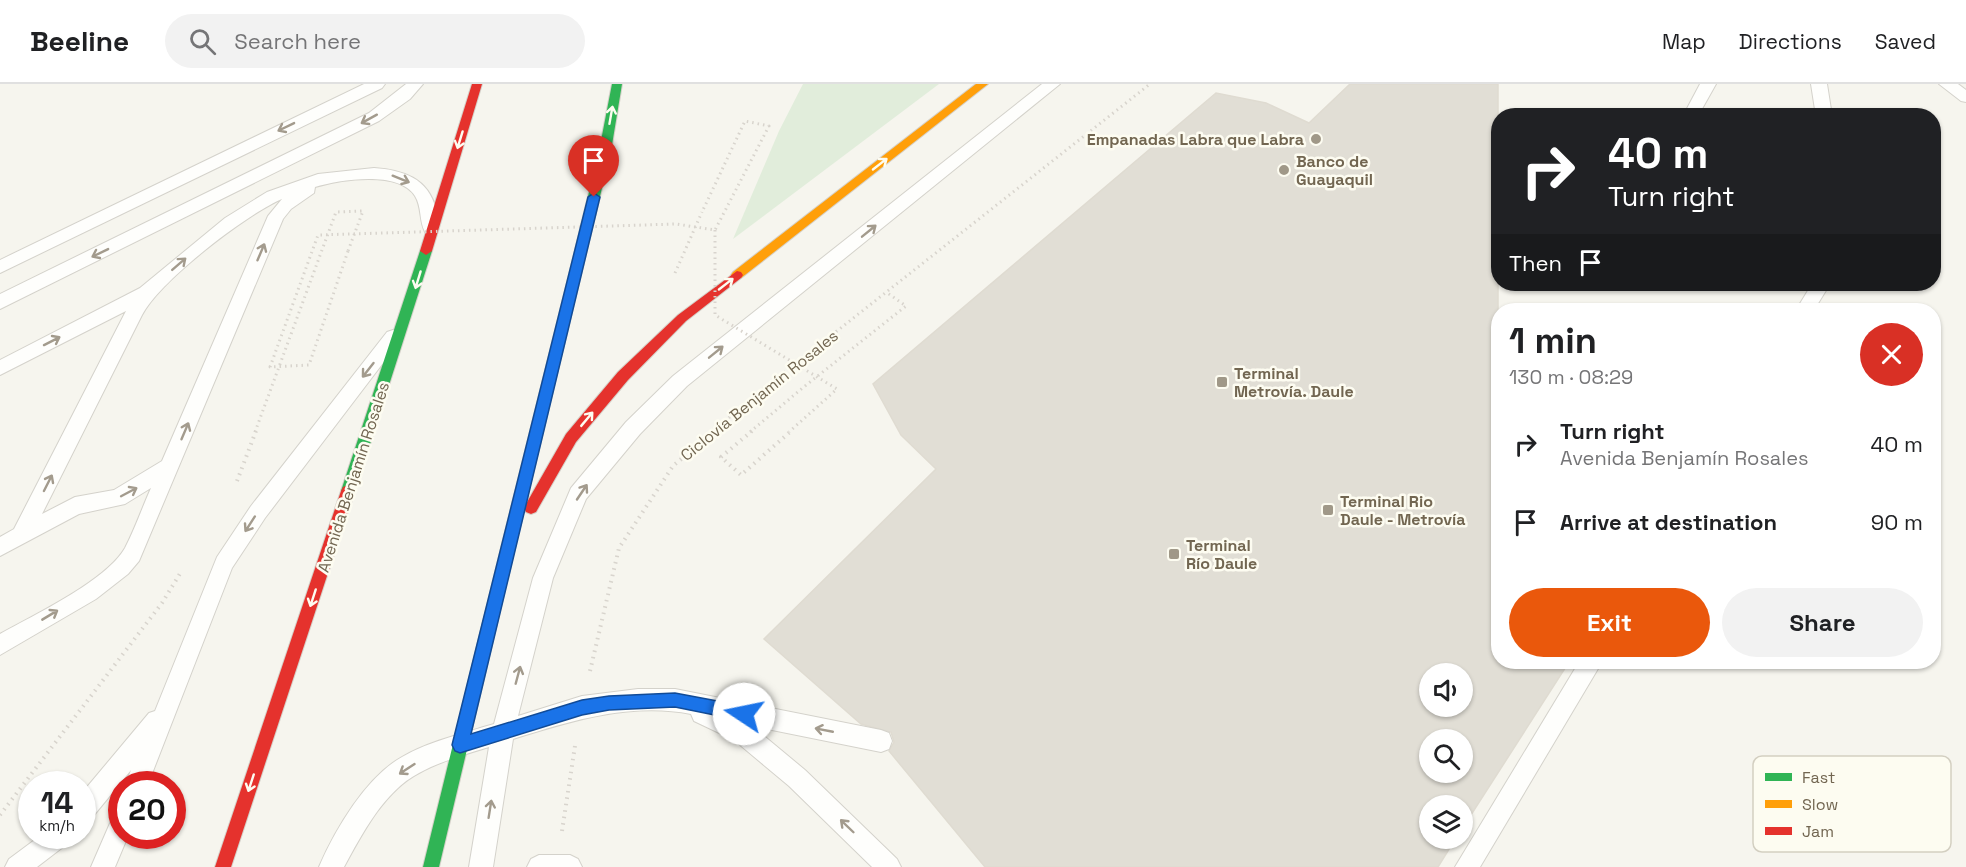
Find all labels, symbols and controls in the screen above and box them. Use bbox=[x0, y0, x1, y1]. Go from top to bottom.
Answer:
search box bbox=[165, 14, 585, 68]
text: Beeline bbox=[30, 23, 129, 59]
icon: search bbox=[186, 25, 219, 58]
text: Search here bbox=[234, 27, 361, 55]
text: Map bbox=[1662, 28, 1706, 55]
text: Directions bbox=[1739, 28, 1842, 55]
text: Saved bbox=[1875, 28, 1936, 55]
one-way arrow bbox=[606, 106, 617, 126]
one-way arrow bbox=[361, 113, 378, 125]
one-way arrow bbox=[277, 122, 295, 134]
text: 40 m bbox=[1608, 127, 1708, 180]
place label: Empanadas Labra que Labra bbox=[1087, 129, 1304, 150]
one-way arrow bbox=[454, 130, 465, 149]
marker: Empanadas Labra que Labra bbox=[1309, 132, 1323, 146]
icon: right bbox=[1509, 132, 1587, 210]
pin bbox=[568, 135, 619, 197]
icon: arrive bbox=[577, 144, 610, 177]
place label: Banco de Guayaquil bbox=[1296, 151, 1373, 190]
one-way arrow bbox=[872, 158, 888, 171]
marker: Banco de Guayaquil bbox=[1277, 163, 1291, 177]
one-way arrow bbox=[392, 174, 410, 185]
text: Turn right bbox=[1608, 179, 1735, 214]
one-way arrow bbox=[861, 224, 877, 237]
one-way arrow bbox=[256, 243, 267, 261]
icon: arrive bbox=[1574, 246, 1607, 279]
one-way arrow bbox=[91, 247, 109, 259]
text: Then bbox=[1509, 249, 1562, 277]
one-way arrow bbox=[171, 257, 186, 271]
one-way arrow bbox=[412, 270, 423, 289]
one-way arrow bbox=[718, 278, 734, 291]
text: 1 min bbox=[1509, 318, 1597, 364]
button: close bbox=[1860, 323, 1923, 386]
street label: Ciclovía Benjamín Rosales bbox=[676, 325, 843, 466]
one-way arrow bbox=[43, 335, 60, 347]
one-way arrow bbox=[708, 346, 724, 359]
one-way arrow bbox=[362, 361, 375, 377]
place label: Terminal Metrovía. Daule bbox=[1234, 363, 1354, 402]
text: 130 m · 08:29 bbox=[1509, 364, 1633, 390]
marker: Terminal Metrovía. Daule bbox=[1215, 375, 1229, 389]
street label: Avenida Benjamín Rosales bbox=[313, 379, 394, 575]
one-way arrow bbox=[580, 411, 593, 427]
text: Turn right bbox=[1560, 417, 1665, 445]
one-way arrow bbox=[180, 422, 191, 440]
icon: right bbox=[1509, 428, 1542, 461]
text: 40 m bbox=[1871, 430, 1923, 458]
text: Avenida Benjamín Rosales bbox=[1560, 445, 1809, 471]
one-way arrow bbox=[42, 475, 54, 492]
one-way arrow bbox=[576, 484, 588, 501]
one-way arrow bbox=[120, 486, 138, 497]
place label: Terminal Rio Daule - Metrovía bbox=[1340, 491, 1466, 530]
marker: Terminal Rio Daule - Metrovía bbox=[1321, 503, 1335, 517]
icon: arrive bbox=[1509, 506, 1542, 539]
text: Arrive at destination bbox=[1560, 508, 1777, 536]
text: 90 m bbox=[1871, 508, 1923, 536]
one-way arrow bbox=[243, 515, 255, 532]
place label: Terminal Río Daule bbox=[1186, 535, 1257, 574]
marker: Terminal Río Daule bbox=[1167, 547, 1181, 561]
one-way arrow bbox=[306, 588, 317, 607]
button: Exit bbox=[1509, 588, 1710, 657]
button: Share bbox=[1722, 588, 1923, 657]
one-way arrow bbox=[41, 609, 58, 621]
map controls bbox=[1419, 663, 1473, 849]
button: sound bbox=[1419, 663, 1473, 717]
one-way arrow bbox=[512, 666, 524, 685]
position arrow bbox=[712, 682, 776, 746]
one-way arrow bbox=[814, 724, 834, 735]
button: search bbox=[1419, 729, 1473, 783]
legend bbox=[1753, 756, 1951, 852]
one-way arrow bbox=[399, 763, 416, 775]
text: Fast bbox=[1802, 767, 1835, 788]
speed limit sign: 20 bbox=[108, 771, 186, 849]
one-way arrow bbox=[245, 773, 256, 792]
text: 14 bbox=[41, 783, 73, 822]
text: Slow bbox=[1802, 794, 1838, 815]
button: layers bbox=[1419, 795, 1473, 849]
one-way arrow bbox=[485, 800, 496, 820]
text: km/h bbox=[39, 816, 75, 835]
one-way arrow bbox=[839, 819, 854, 833]
text: Jam bbox=[1802, 821, 1834, 842]

